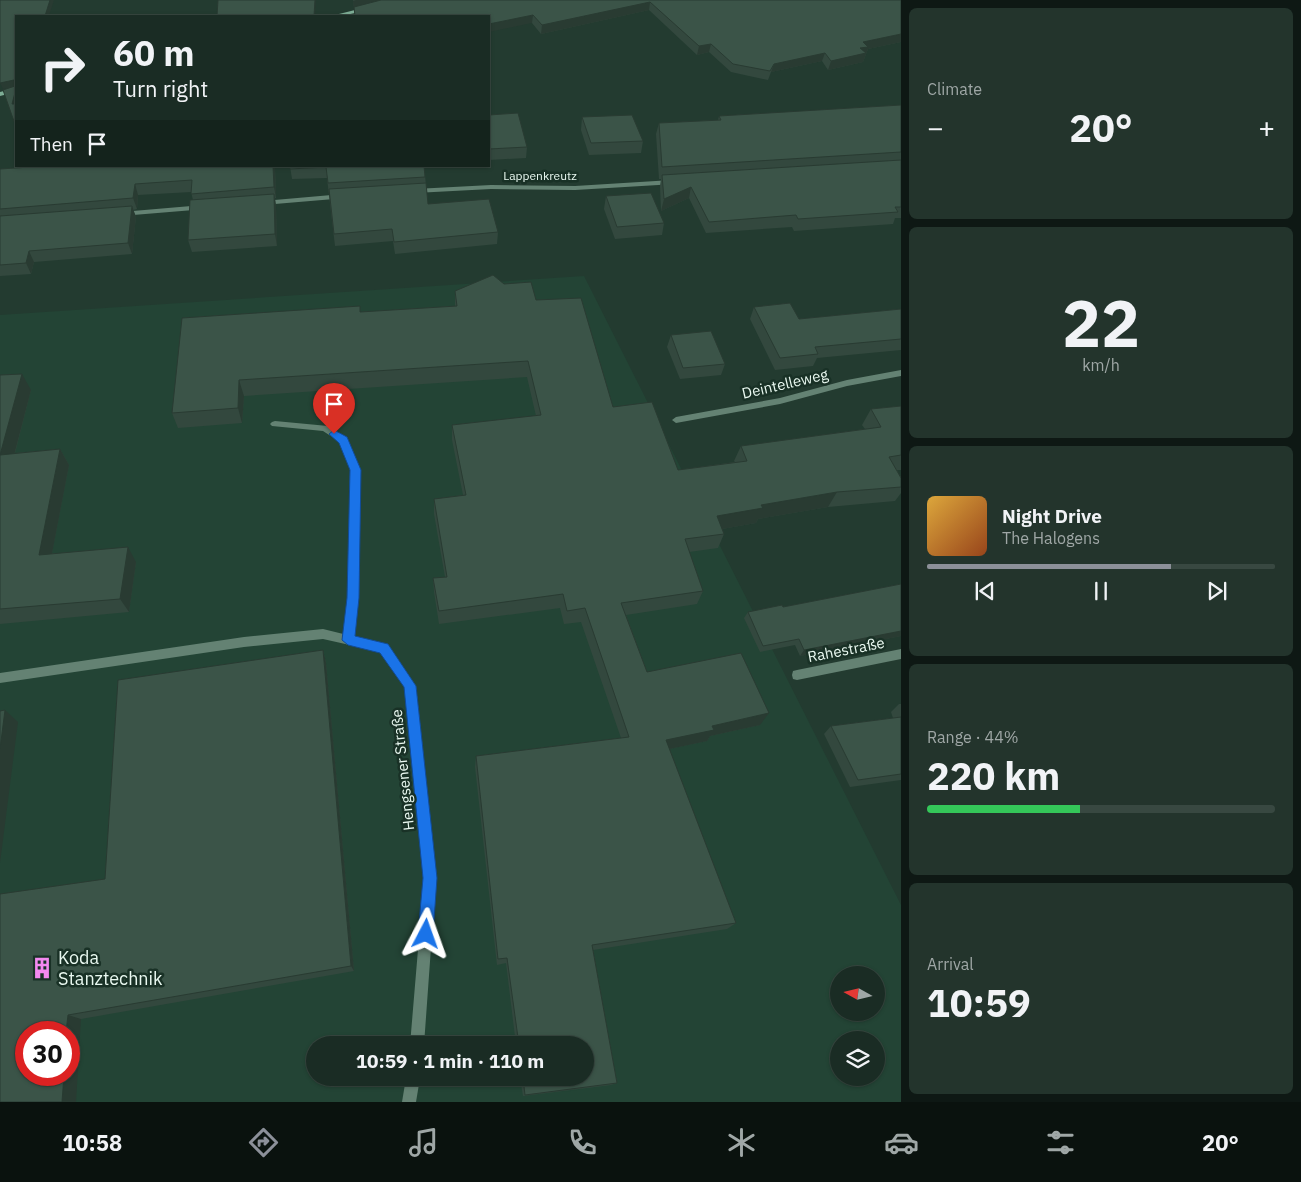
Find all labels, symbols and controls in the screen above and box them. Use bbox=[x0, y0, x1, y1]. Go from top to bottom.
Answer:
text: 60 m bbox=[113, 30, 195, 76]
icon: right bbox=[30, 35, 95, 100]
text: Turn right bbox=[113, 74, 208, 103]
text: Climate bbox=[927, 79, 982, 99]
text: 20° bbox=[1069, 103, 1133, 152]
text: − bbox=[927, 109, 944, 146]
text: + bbox=[1258, 109, 1275, 146]
icon: arrive bbox=[83, 130, 111, 158]
text: Then bbox=[30, 132, 73, 156]
street label: Lappenkreutz bbox=[503, 168, 577, 183]
text: 22 bbox=[1062, 280, 1140, 365]
text: km/h bbox=[1082, 355, 1120, 375]
street label: Deintelleweg bbox=[740, 364, 830, 403]
pin bbox=[313, 383, 355, 434]
icon: arrive bbox=[320, 390, 348, 418]
text: Night Drive bbox=[1002, 504, 1102, 528]
text: The Halogens bbox=[1002, 528, 1100, 548]
icon: previous bbox=[971, 577, 999, 605]
icon: pause bbox=[1087, 577, 1115, 605]
icon: next bbox=[1203, 577, 1231, 605]
street label: Rahestraße bbox=[806, 633, 886, 666]
street label: Hengsener Straße bbox=[387, 708, 418, 832]
text: Range · 44% bbox=[927, 727, 1019, 747]
text: 220 km bbox=[927, 751, 1060, 800]
position arrow bbox=[399, 907, 451, 959]
place label: Koda Stanztechnik bbox=[58, 946, 163, 990]
text: Arrival bbox=[927, 954, 974, 974]
building icon: Koda Stanztechnik bbox=[29, 955, 55, 981]
north arrow bbox=[830, 966, 885, 1021]
map controls bbox=[830, 966, 885, 1086]
text: 10:59 bbox=[927, 978, 1031, 1027]
speed limit sign: 30 bbox=[15, 1021, 80, 1086]
button: layers bbox=[830, 1031, 885, 1086]
text: 10:59 · 1 min · 110 m bbox=[356, 1049, 544, 1073]
icon: directions bbox=[246, 1125, 281, 1160]
icon: music bbox=[406, 1125, 441, 1160]
icon: phone bbox=[565, 1125, 600, 1160]
icon: climate bbox=[724, 1125, 759, 1160]
icon: car bbox=[884, 1125, 919, 1160]
icon: filters bbox=[1043, 1125, 1078, 1160]
text: 10:58 bbox=[62, 1128, 122, 1157]
text: 20° bbox=[1202, 1128, 1239, 1157]

